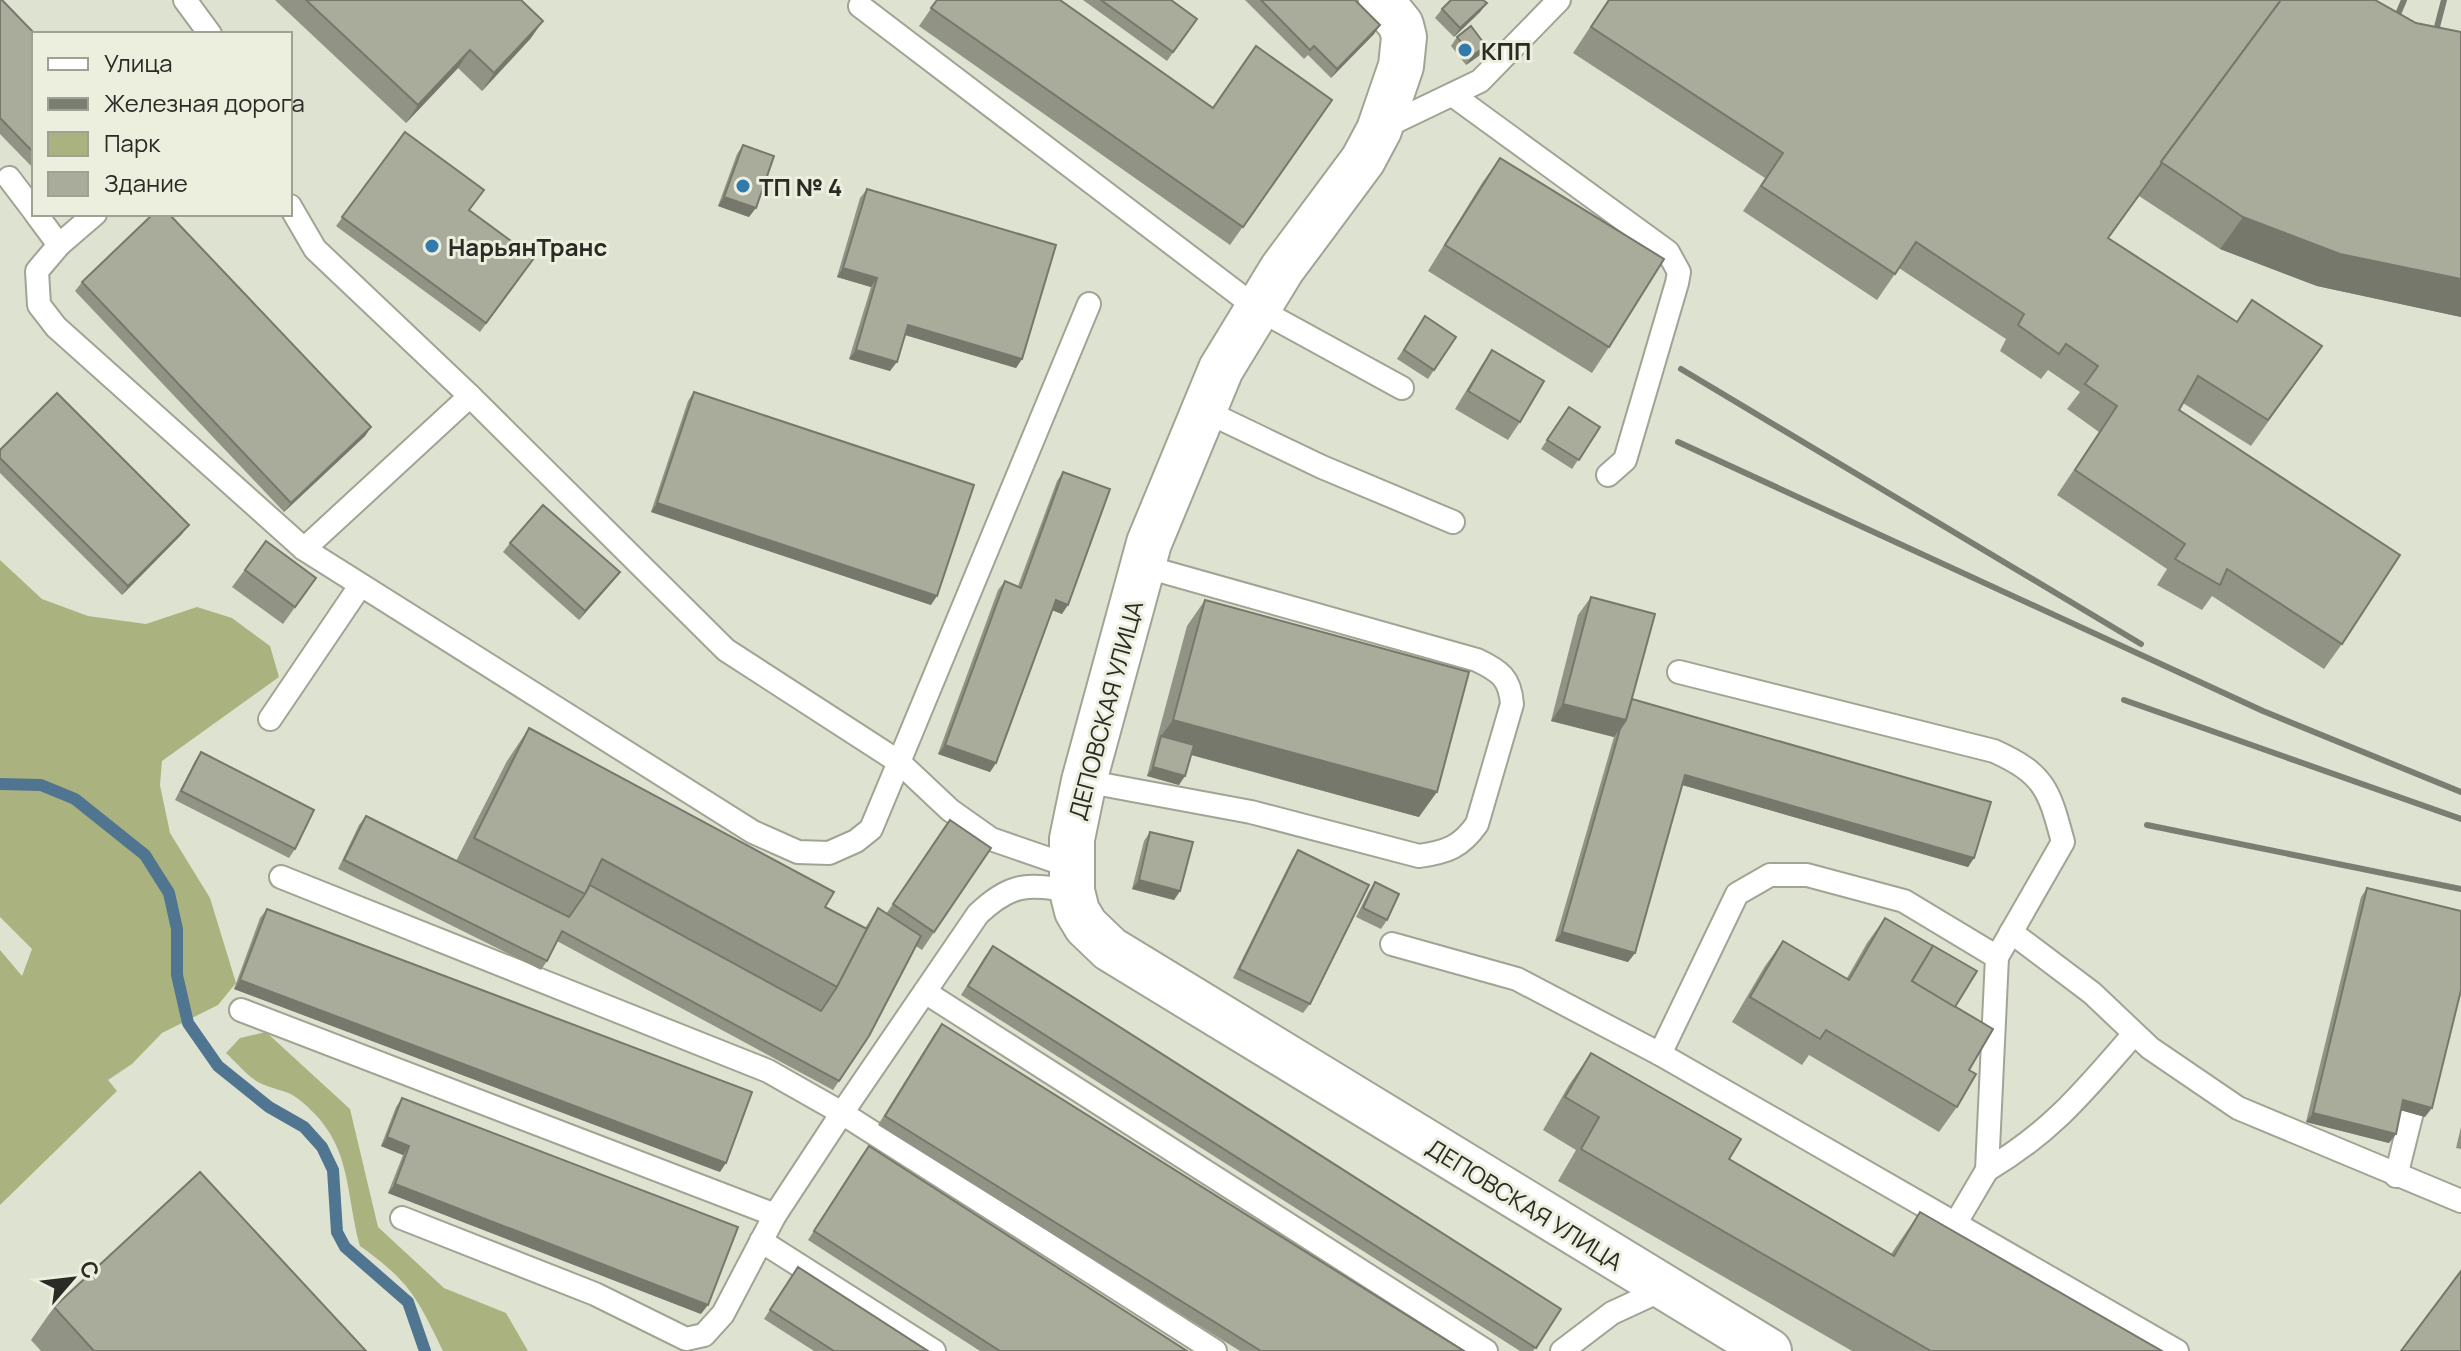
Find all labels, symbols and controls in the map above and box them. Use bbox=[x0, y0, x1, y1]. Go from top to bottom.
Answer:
legend bbox=[32, 32, 292, 216]
place label: КПП bbox=[1481, 34, 1531, 67]
marker: КПП bbox=[1456, 41, 1474, 59]
text: Улица bbox=[104, 46, 173, 79]
text: Железная дорога bbox=[104, 86, 305, 119]
text: Парк bbox=[104, 126, 161, 159]
text: Здание bbox=[104, 166, 188, 199]
place label: ТП № 4 bbox=[759, 170, 842, 203]
marker: ТП № 4 bbox=[734, 177, 752, 195]
place label: НарьянТранс bbox=[448, 230, 607, 263]
marker: НарьянТранс bbox=[423, 237, 441, 255]
street label: ДЕПОВСКАЯ УЛИЦА bbox=[1060, 597, 1150, 823]
street label: ДЕПОВСКАЯ УЛИЦА bbox=[1421, 1130, 1629, 1278]
north arrow bbox=[32, 1239, 112, 1319]
text: С bbox=[73, 1255, 107, 1284]

